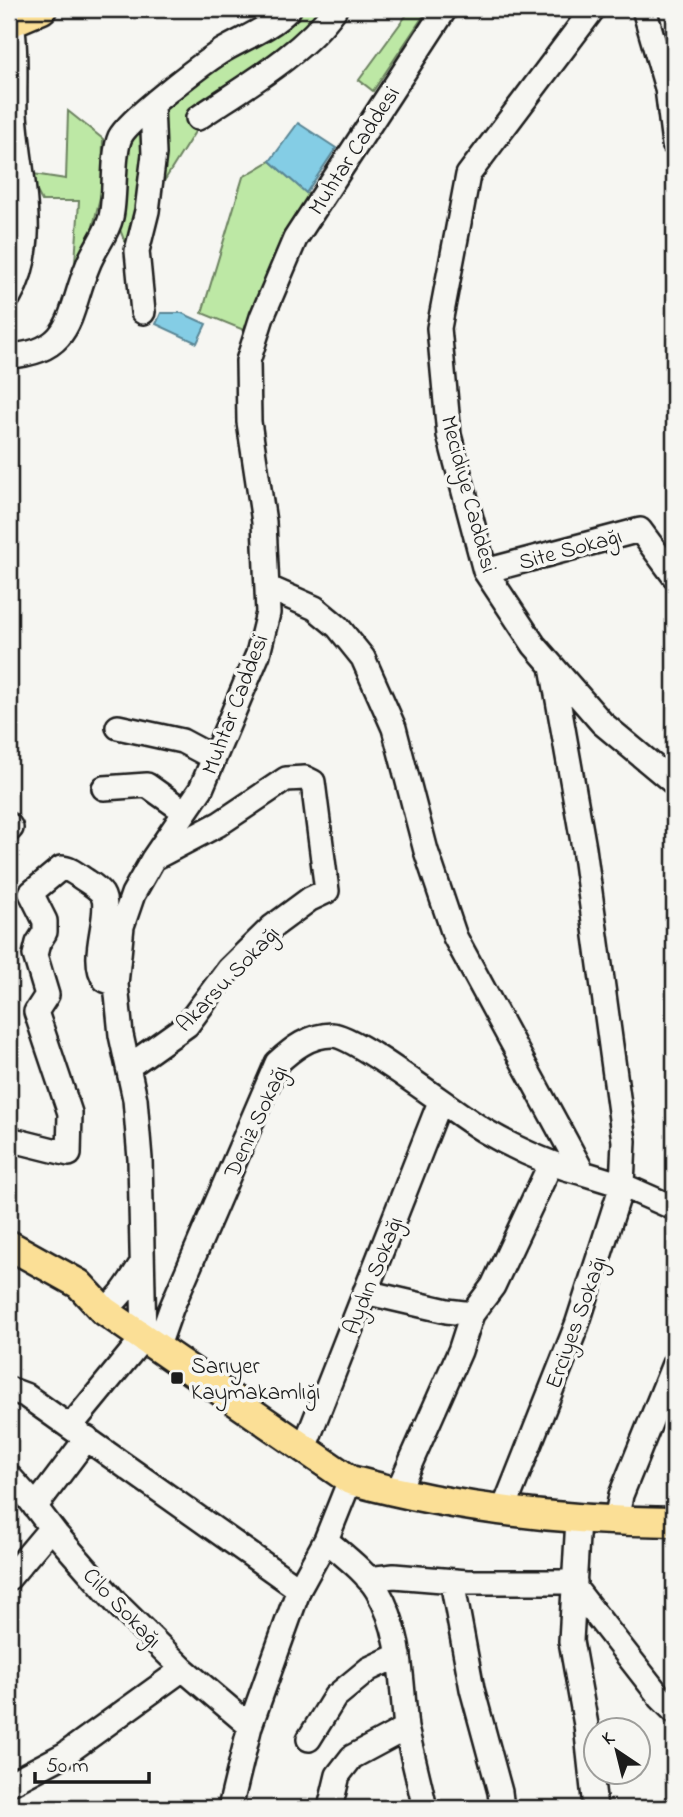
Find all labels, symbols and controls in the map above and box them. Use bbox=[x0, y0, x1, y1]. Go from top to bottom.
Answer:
street label: Muhtar Caddesi bbox=[301, 80, 409, 222]
street label: Mecidiye Caddesi bbox=[429, 412, 504, 577]
street label: Site Sokağı bbox=[515, 521, 626, 581]
street label: Muhtar Caddesi bbox=[194, 630, 278, 780]
street label: Akarsu Sokağı bbox=[169, 919, 289, 1041]
street label: Deniz Sokağı bbox=[216, 1060, 299, 1185]
street label: Aydın Sokağı bbox=[336, 1212, 415, 1341]
street label: Erciyes Sokağı bbox=[538, 1252, 619, 1394]
place label: Sarıyer Kaymakamlığı bbox=[191, 1351, 320, 1412]
marker: Sarıyer Kaymakamlığı bbox=[169, 1370, 185, 1386]
street label: Cilo Sokağı bbox=[73, 1561, 168, 1657]
north arrow bbox=[582, 1716, 652, 1786]
text: K bbox=[597, 1725, 621, 1753]
scale bar bbox=[35, 1740, 149, 1784]
text: 50 m bbox=[46, 1752, 89, 1782]

